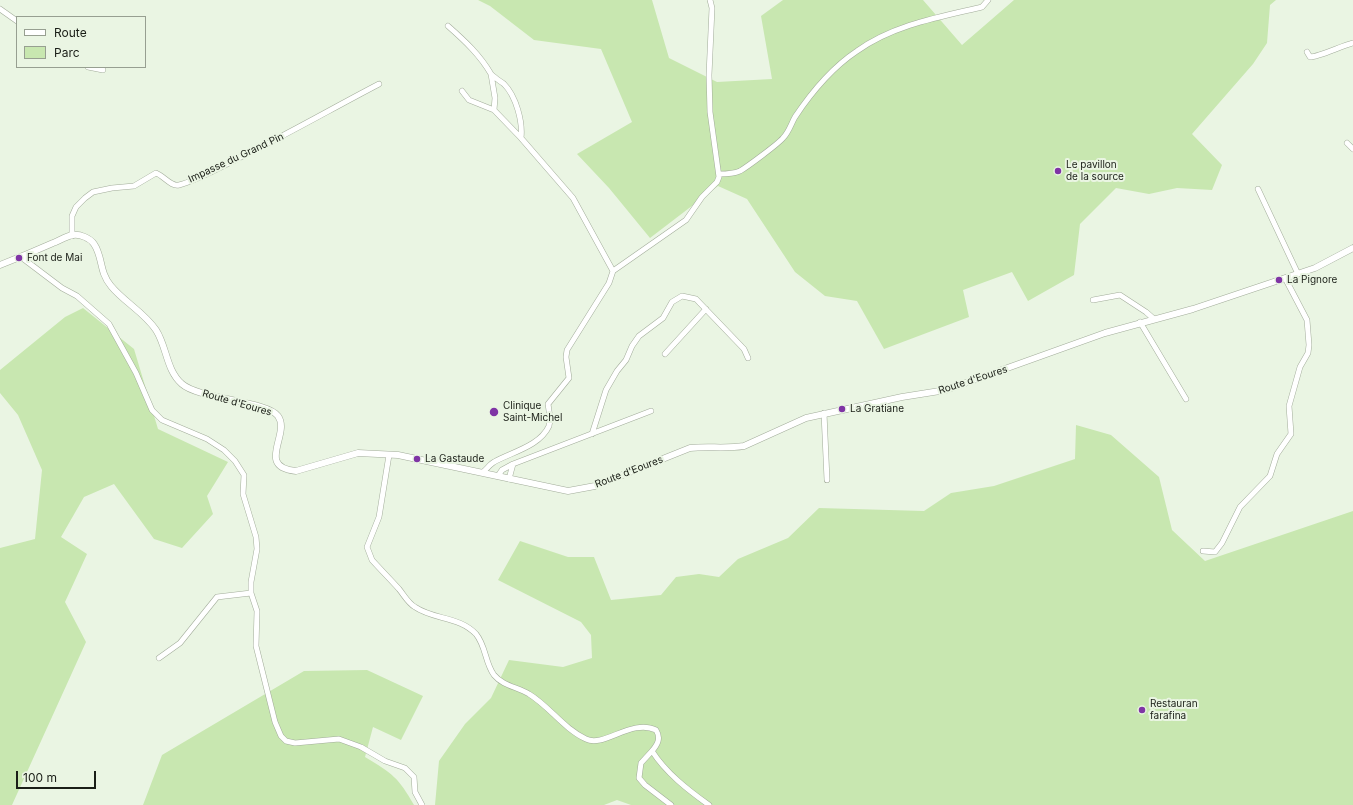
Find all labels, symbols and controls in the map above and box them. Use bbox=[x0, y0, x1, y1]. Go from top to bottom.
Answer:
legend bbox=[16, 16, 146, 68]
text: Route bbox=[54, 25, 87, 40]
text: Parc bbox=[54, 45, 80, 60]
street label: Impasse du Grand Pin bbox=[186, 131, 286, 185]
place label: Le pavillon de la source bbox=[1066, 159, 1124, 182]
marker: Le pavillon de la source bbox=[1053, 166, 1063, 176]
place label: Font de Mai bbox=[27, 252, 82, 264]
marker: Font de Mai bbox=[14, 253, 24, 263]
place label: La Pignore bbox=[1287, 274, 1337, 286]
marker: La Pignore bbox=[1274, 275, 1284, 285]
street label: Route d'Eoures bbox=[937, 363, 1009, 397]
street label: Route d'Eoures bbox=[201, 387, 273, 419]
place label: Clinique Saint-Michel bbox=[503, 400, 562, 424]
place label: La Gratiane bbox=[850, 403, 904, 415]
marker: La Gratiane bbox=[837, 404, 847, 414]
marker: Clinique Saint-Michel bbox=[488, 406, 500, 418]
place label: La Gastaude bbox=[425, 453, 484, 465]
marker: La Gastaude bbox=[412, 454, 422, 464]
street label: Route d'Eoures bbox=[593, 454, 665, 490]
place label: Restauran farafina bbox=[1150, 698, 1198, 722]
marker: Restauran farafina bbox=[1137, 705, 1147, 715]
scale bar bbox=[18, 763, 98, 789]
text: 100 m bbox=[23, 770, 57, 785]

